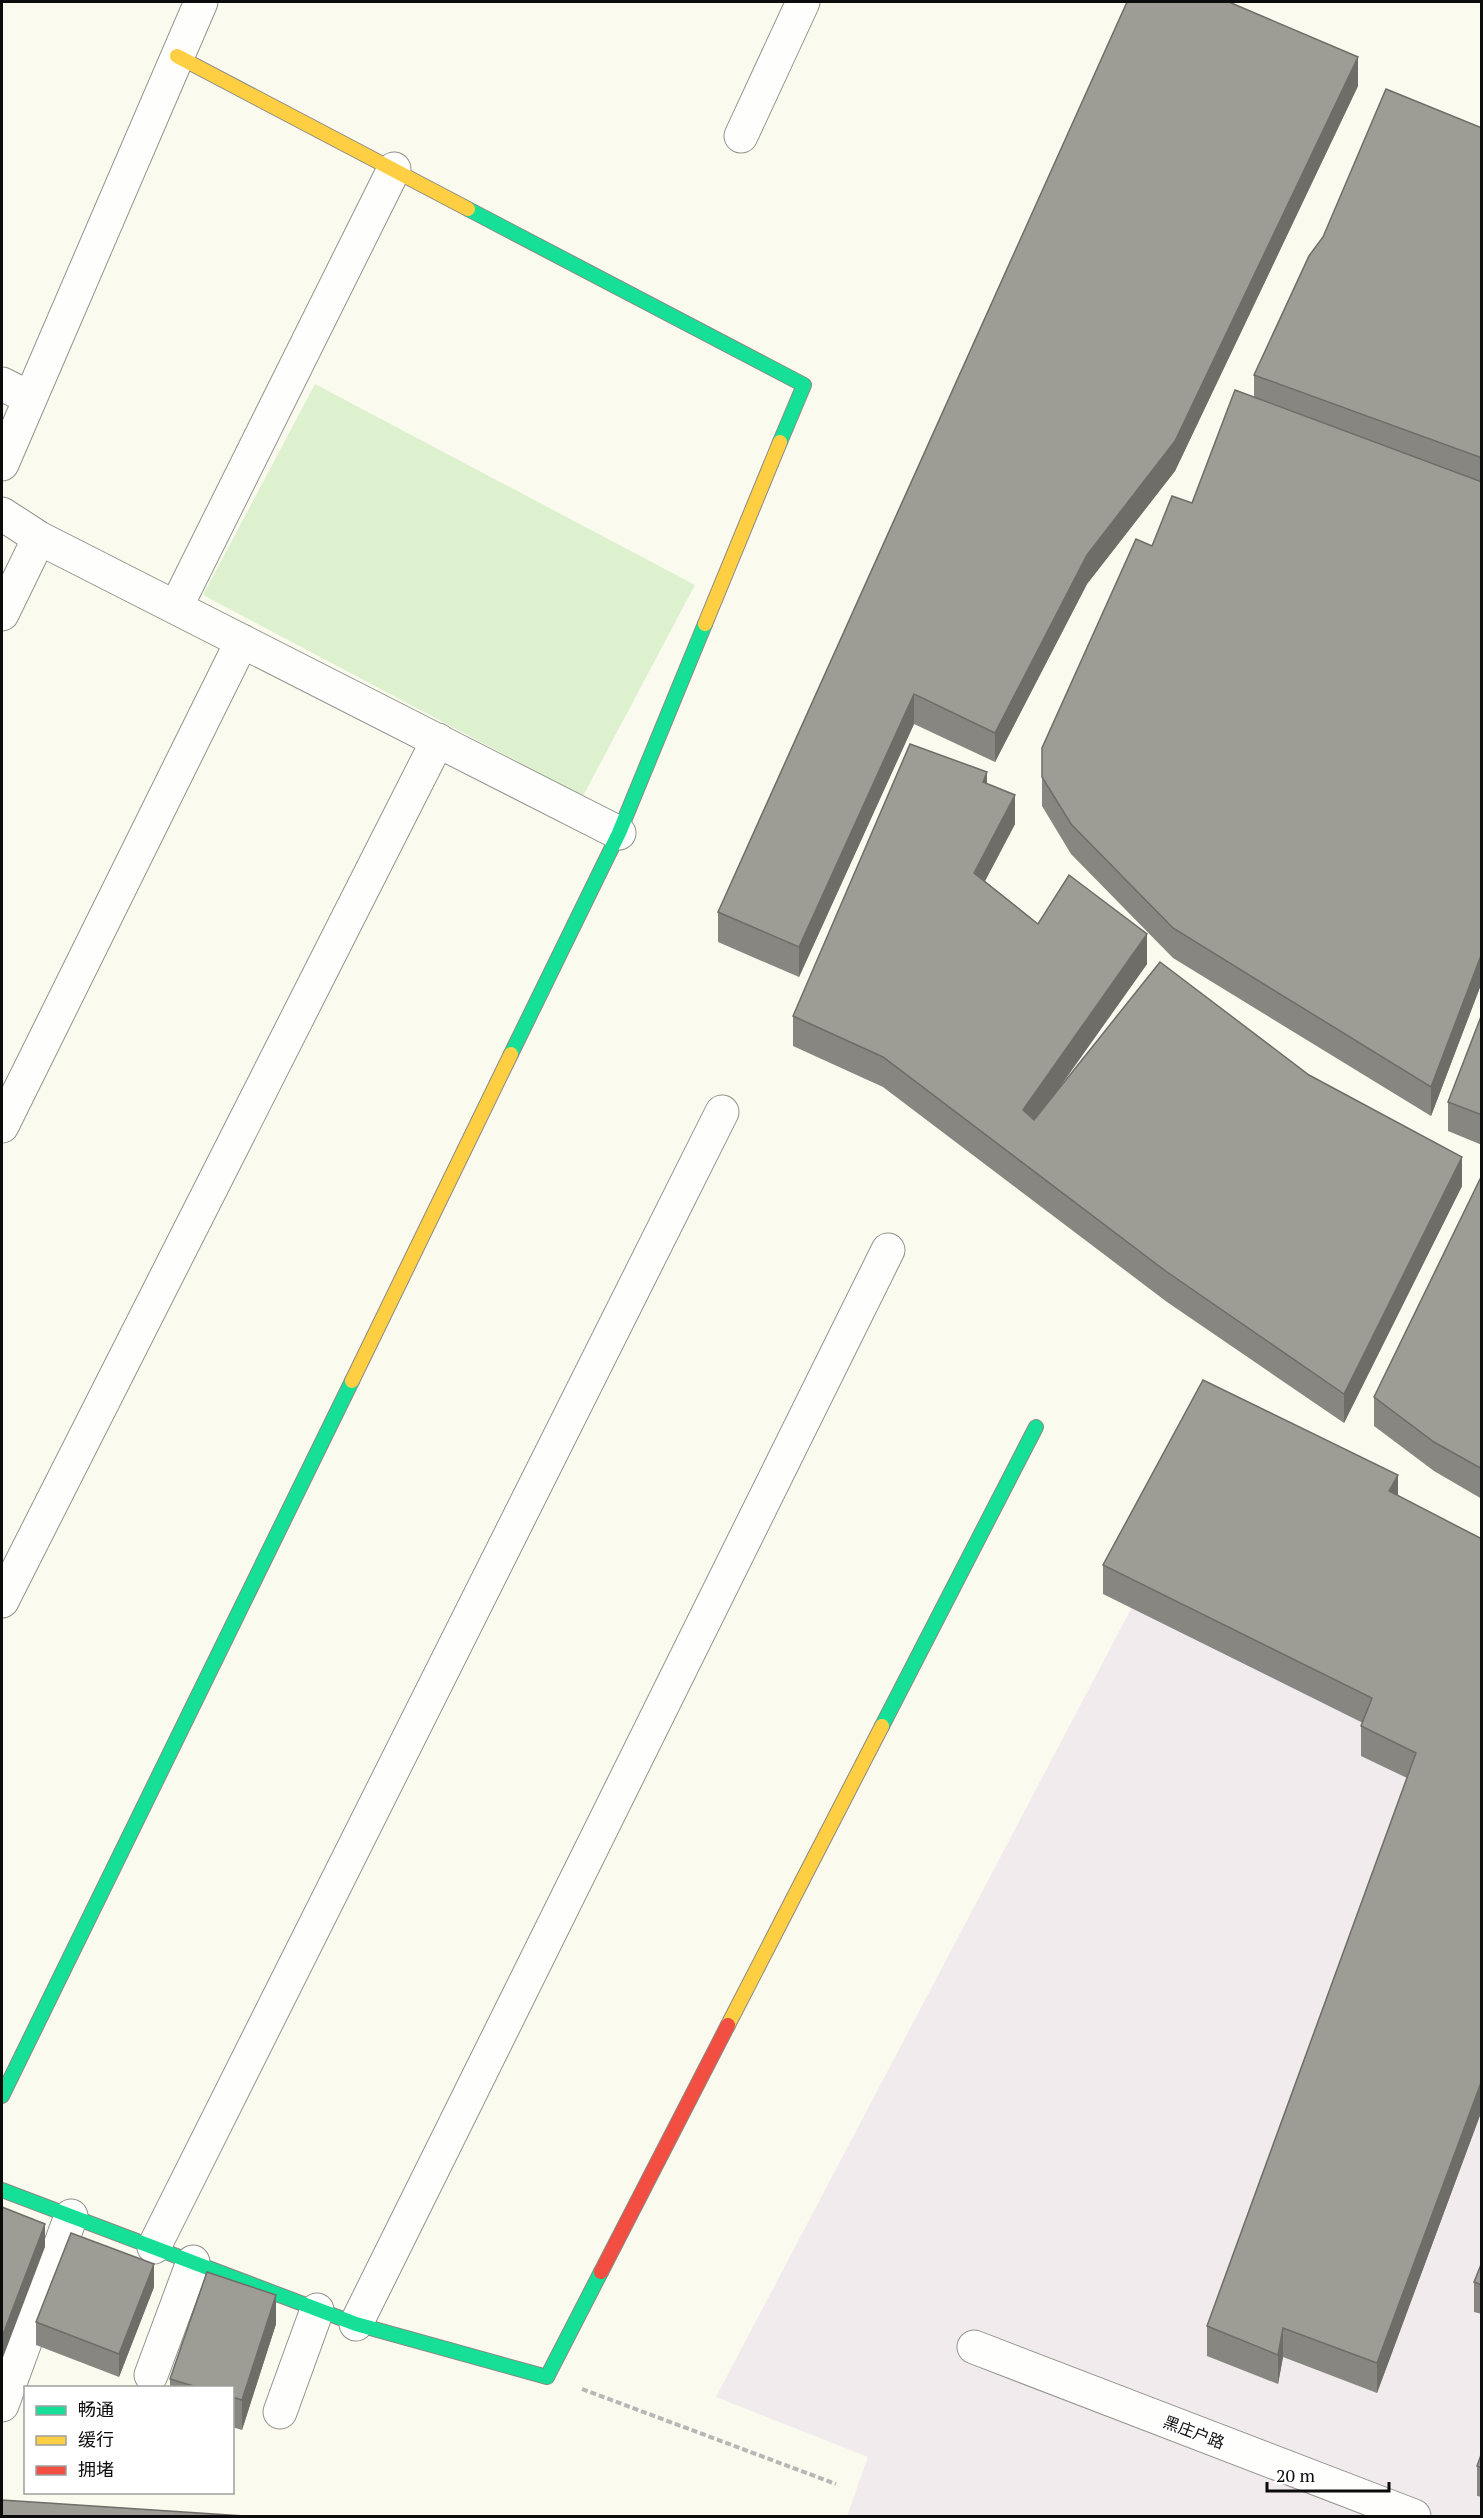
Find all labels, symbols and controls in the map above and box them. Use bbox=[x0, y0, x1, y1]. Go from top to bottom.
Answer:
legend bbox=[24, 2386, 234, 2494]
text: 畅通 bbox=[78, 2397, 114, 2421]
street label: 黑庄户路 bbox=[1160, 2410, 1228, 2454]
text: 缓行 bbox=[78, 2427, 114, 2451]
scale bar bbox=[1267, 2455, 1388, 2493]
text: 拥堵 bbox=[78, 2457, 114, 2481]
text: 20 m bbox=[1276, 2463, 1316, 2487]

